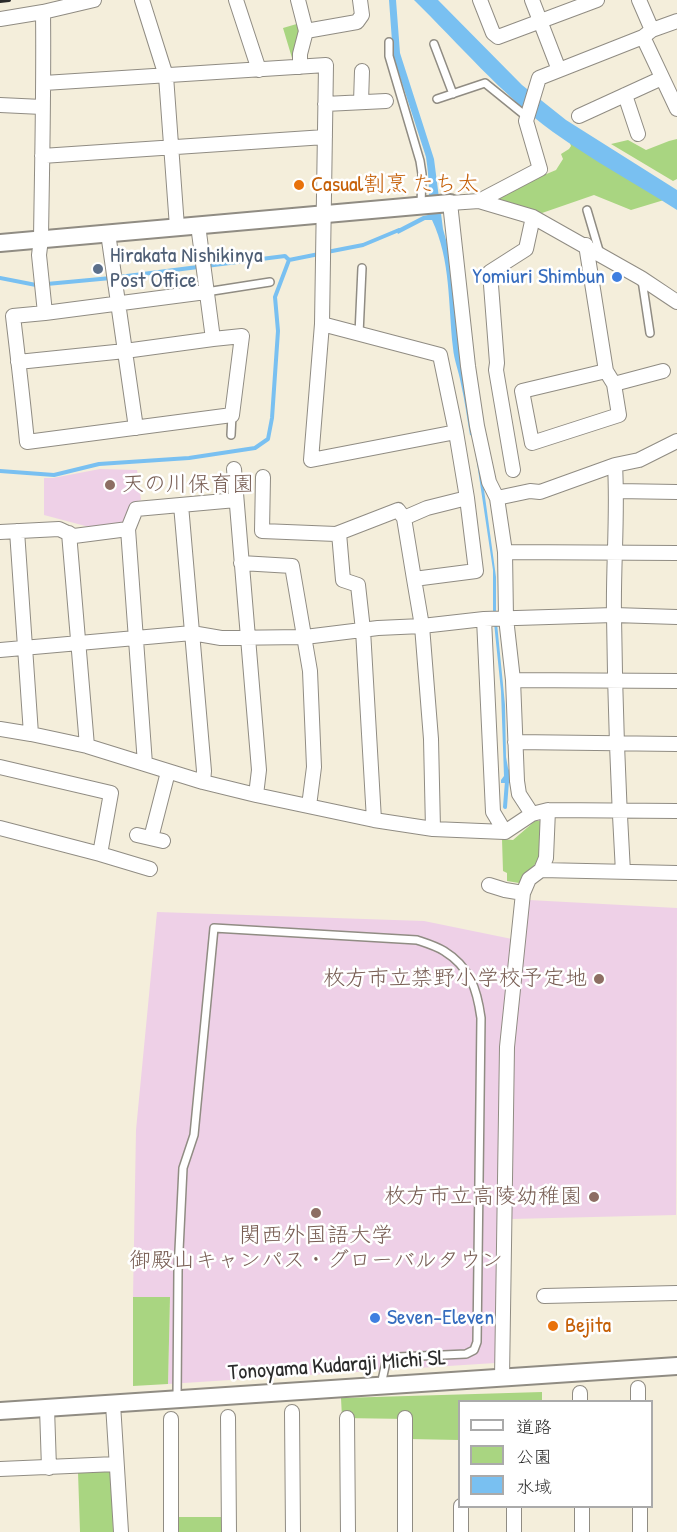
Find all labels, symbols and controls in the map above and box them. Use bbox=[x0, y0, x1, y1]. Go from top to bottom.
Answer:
place label: Casual割烹 たち太 bbox=[311, 172, 478, 198]
marker: Casual割烹 たち太 bbox=[292, 178, 306, 192]
place label: Hirakata Nishikinya Post Office bbox=[110, 243, 263, 294]
marker: Hirakata Nishikinya Post Office bbox=[91, 262, 105, 276]
place label: Yomiuri Shimbun bbox=[472, 264, 605, 290]
marker: Yomiuri Shimbun bbox=[610, 270, 624, 284]
place label: 天の川保育園 bbox=[122, 472, 254, 498]
marker: 天の川保育園 bbox=[103, 478, 117, 492]
place label: 枚方市立禁野小学校予定地 bbox=[323, 966, 587, 992]
marker: 枚方市立禁野小学校予定地 bbox=[592, 972, 606, 986]
place label: 枚方市立高陵幼稚園 bbox=[384, 1184, 582, 1210]
marker: 枚方市立高陵幼稚園 bbox=[587, 1190, 601, 1204]
marker: 関西外国語大学 御殿山キャンパス・グローバルタウン bbox=[309, 1206, 323, 1220]
place label: 関西外国語大学 御殿山キャンパス・グローバルタウン bbox=[129, 1223, 503, 1274]
place label: Seven-Eleven bbox=[387, 1305, 494, 1331]
marker: Seven-Eleven bbox=[368, 1311, 382, 1325]
place label: Bejita bbox=[565, 1313, 611, 1339]
marker: Bejita bbox=[546, 1319, 560, 1333]
street label: Tonoyama Kudaraji Michi SL bbox=[227, 1345, 447, 1387]
legend bbox=[458, 1400, 653, 1508]
text: 道路 bbox=[516, 1414, 552, 1439]
text: 公園 bbox=[516, 1444, 552, 1469]
text: 水域 bbox=[516, 1474, 552, 1499]

